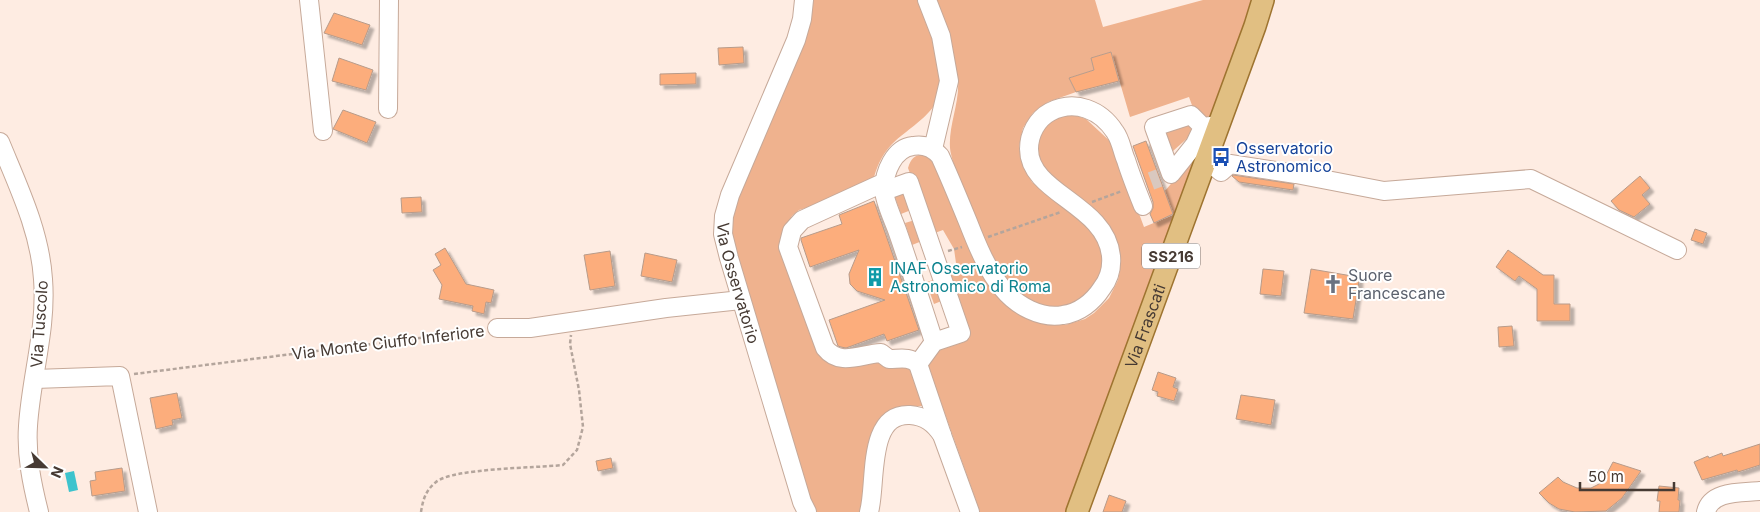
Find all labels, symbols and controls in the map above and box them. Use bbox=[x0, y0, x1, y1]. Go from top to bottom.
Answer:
place label: Osservatorio Astronomico bbox=[1236, 138, 1333, 176]
bus stop icon: Osservatorio Astronomico bbox=[1210, 146, 1232, 168]
street label: Via Osservatorio bbox=[713, 221, 764, 346]
road number: SS216 bbox=[1142, 244, 1200, 268]
place label: INAF Osservatorio Astronomico di Roma bbox=[890, 258, 1051, 296]
place label: Suore Francescane bbox=[1348, 265, 1445, 303]
building icon: INAF Osservatorio Astronomico di Roma bbox=[864, 266, 886, 288]
church icon: Suore Francescane bbox=[1322, 273, 1344, 295]
street label: Via Tuscolo bbox=[26, 280, 52, 368]
street label: Via Frascati bbox=[1121, 281, 1170, 371]
street label: Via Monte Ciuffo Inferiore bbox=[290, 320, 486, 364]
north arrow bbox=[20, 442, 70, 492]
scale bar bbox=[1580, 460, 1674, 492]
text: N bbox=[48, 464, 67, 481]
text: 50 m bbox=[1588, 467, 1624, 486]

